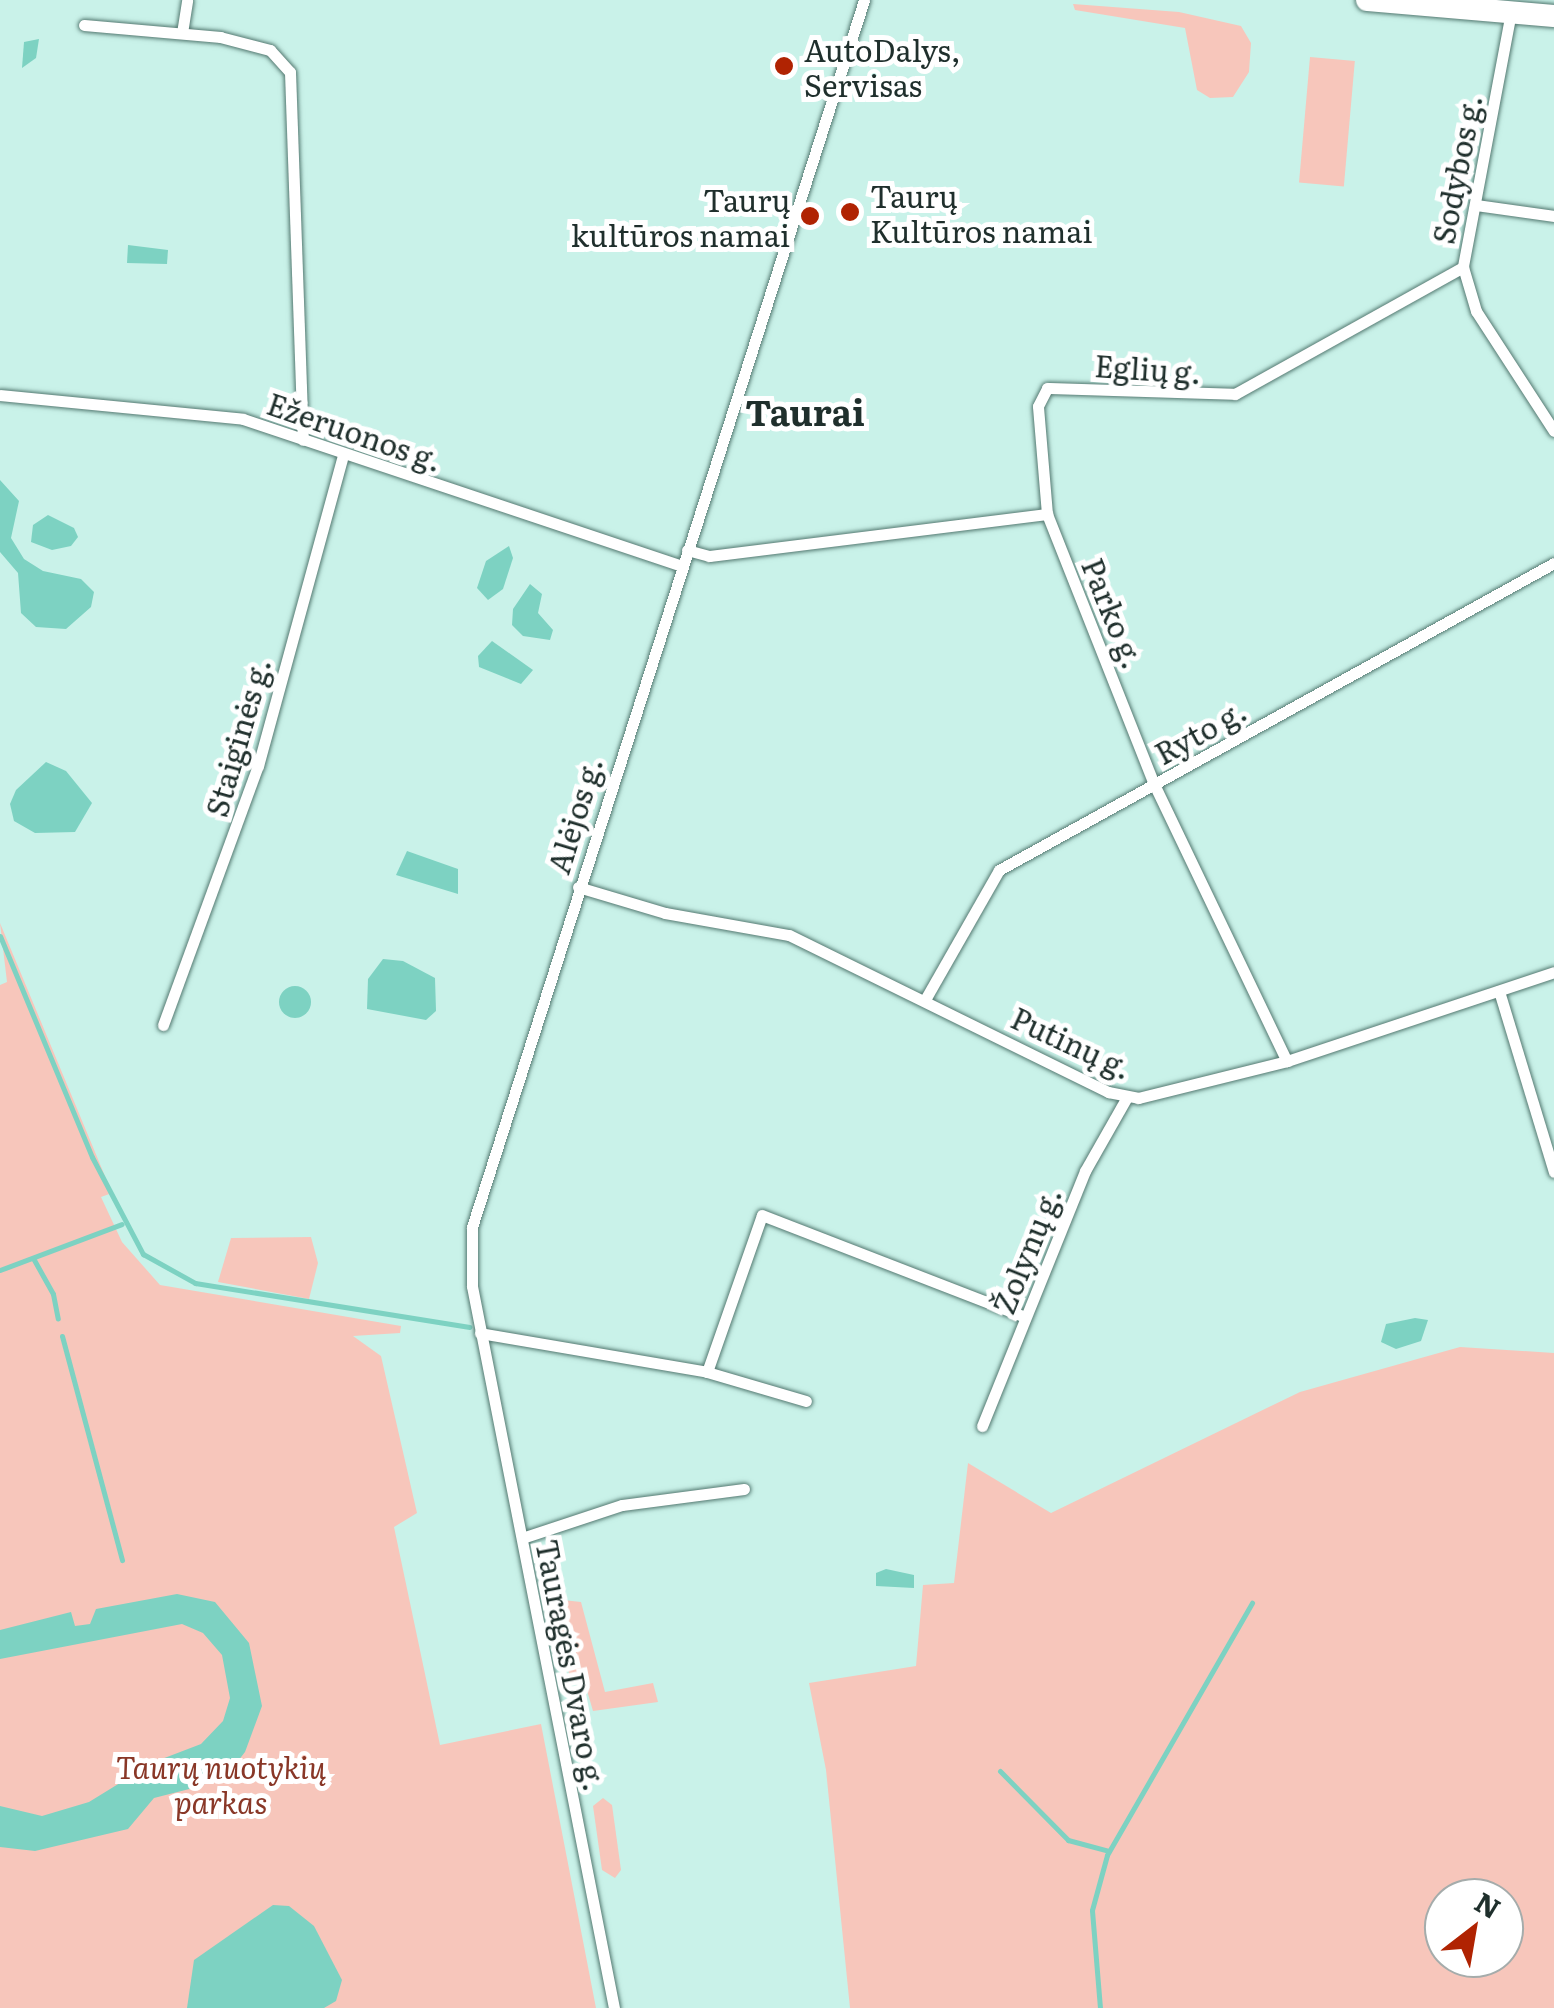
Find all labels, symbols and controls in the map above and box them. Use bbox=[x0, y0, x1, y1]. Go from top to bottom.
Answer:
place label: AutoDalys, Servisas bbox=[804, 31, 961, 102]
marker: AutoDalys, Servisas bbox=[773, 55, 795, 77]
street label: Sodybos g. bbox=[1424, 91, 1488, 247]
place label: Taurų Kultūros namai bbox=[870, 177, 1092, 248]
place label: Taurų kultūros namai bbox=[571, 181, 790, 252]
marker: Taurų Kultūros namai bbox=[839, 201, 861, 223]
marker: Taurų kultūros namai bbox=[799, 205, 821, 227]
street label: Eglių g. bbox=[1093, 346, 1203, 390]
street label: Ežeruonos g. bbox=[263, 384, 447, 478]
district label: Taurai bbox=[745, 390, 865, 432]
street label: Parko g. bbox=[1076, 553, 1152, 673]
street label: Staiginės g. bbox=[197, 653, 277, 821]
street label: Ryto g. bbox=[1148, 691, 1252, 771]
street label: Alėjos g. bbox=[539, 752, 609, 878]
street label: Putinų g. bbox=[1006, 999, 1138, 1085]
street label: Žolynų g. bbox=[984, 1181, 1068, 1319]
street label: Tauragės Dvaro g. bbox=[530, 1536, 614, 1794]
park label: Taurų nuotykių parkas bbox=[116, 1748, 326, 1818]
north arrow bbox=[1424, 1878, 1524, 1978]
text: N bbox=[1468, 1880, 1509, 1928]

